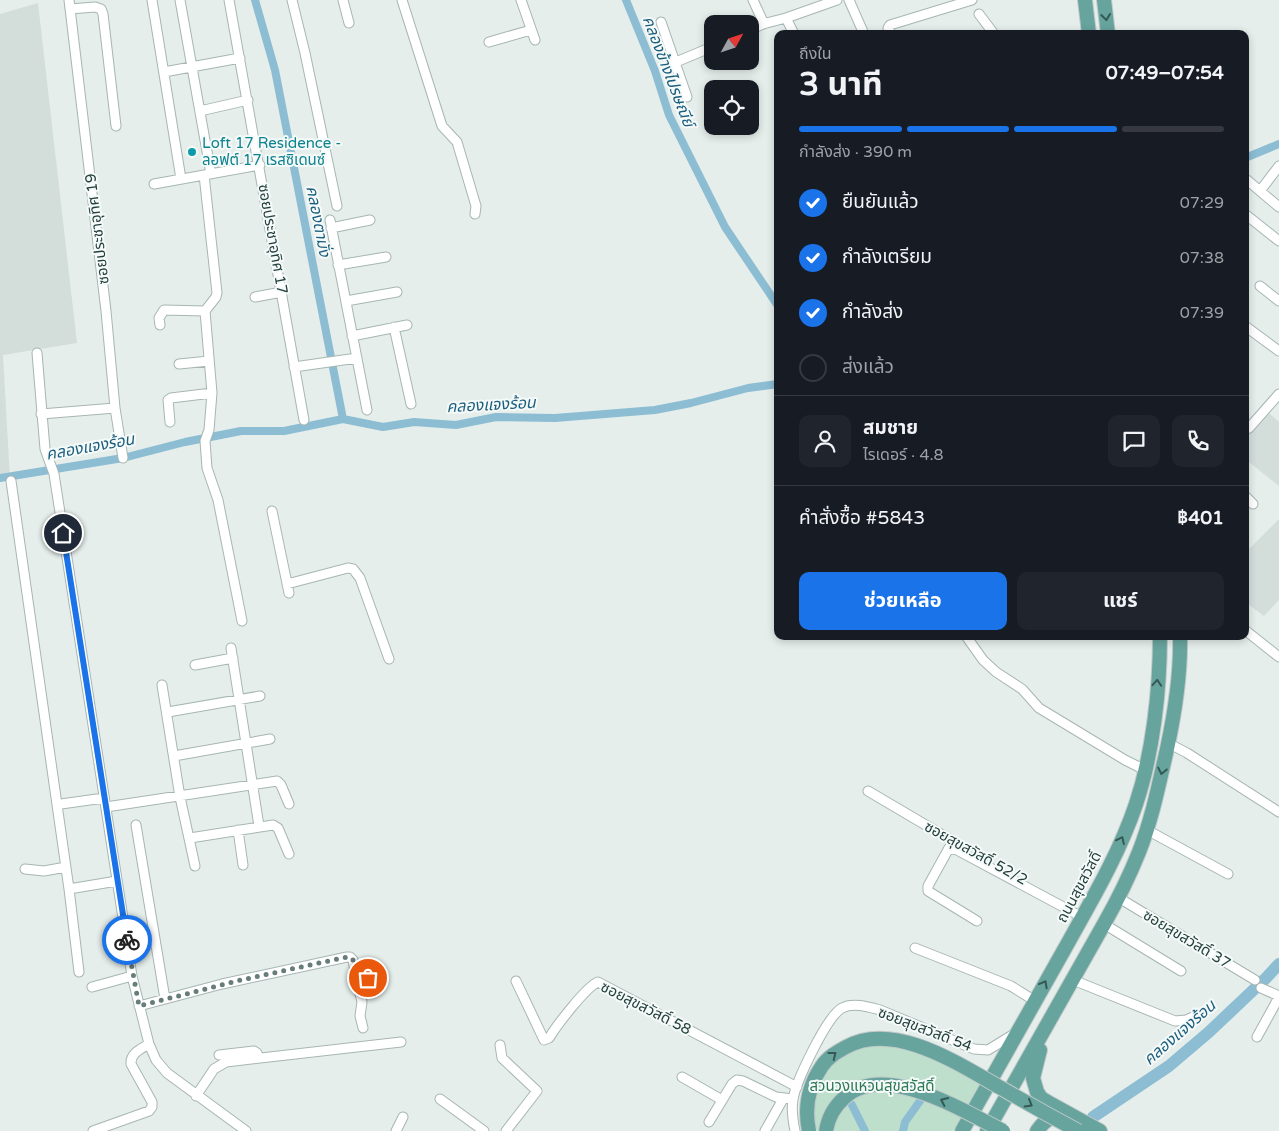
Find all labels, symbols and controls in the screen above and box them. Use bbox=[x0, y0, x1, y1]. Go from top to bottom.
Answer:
water label: คลองข้างไปรษณีย์ bbox=[638, 13, 699, 132]
one-way arrow bbox=[1100, 13, 1111, 21]
north arrow bbox=[704, 15, 759, 70]
map controls bbox=[704, 15, 759, 135]
text: ถึงใน bbox=[799, 44, 832, 64]
text: 07:49–07:54 bbox=[1106, 62, 1224, 84]
text: 3 นาที bbox=[799, 66, 883, 104]
button: locate bbox=[704, 80, 759, 135]
place label: Loft 17 Residence - ลอฟต์ 17 เรสซิเดนซ์ bbox=[202, 134, 341, 169]
text: กำลังส่ง · 390 m bbox=[799, 142, 912, 162]
marker: Loft 17 Residence - ลอฟต์ 17 เรสซิเดนซ์ bbox=[186, 146, 198, 158]
street label: ซอยประชาอุทิศ 19 bbox=[81, 173, 113, 285]
street label: ซอยประชาอุทิศ 17 bbox=[254, 182, 292, 296]
water label: คลองตามั่ง bbox=[301, 184, 336, 260]
icon: check bbox=[799, 189, 827, 217]
text: ยืนยันแล้ว bbox=[842, 191, 919, 213]
text: 07:29 bbox=[1180, 193, 1224, 213]
icon: check bbox=[799, 244, 827, 272]
text: กำลังเตรียม bbox=[842, 246, 932, 268]
text: 07:38 bbox=[1180, 248, 1224, 268]
icon: check bbox=[799, 299, 827, 327]
text: กำลังส่ง bbox=[842, 301, 903, 323]
text: 07:39 bbox=[1180, 303, 1224, 323]
text: ส่งแล้ว bbox=[842, 356, 894, 378]
water label: คลองแจงร้อน bbox=[446, 393, 537, 417]
button: person bbox=[799, 415, 851, 467]
button: chat bbox=[1108, 415, 1160, 467]
button: phone bbox=[1172, 415, 1224, 467]
text: สมชาย bbox=[863, 417, 918, 439]
water label: คลองแจงร้อน bbox=[44, 429, 137, 465]
text: ไรเดอร์ · 4.8 bbox=[863, 445, 944, 465]
text: คำสั่งซื้อ #5843 bbox=[799, 507, 925, 529]
text: ฿401 bbox=[1177, 507, 1224, 529]
pin bbox=[42, 512, 84, 554]
icon: home bbox=[49, 519, 77, 547]
button: ช่วยเหลือ bbox=[799, 572, 1007, 630]
button: แชร์ bbox=[1017, 572, 1224, 630]
one-way arrow bbox=[1152, 679, 1163, 687]
one-way arrow bbox=[1157, 766, 1168, 775]
street label: ซอยสุขสวัสดิ์ 52/2 bbox=[921, 817, 1031, 889]
one-way arrow bbox=[1115, 837, 1125, 846]
street label: ถนนสุขสวัสดิ์ bbox=[1053, 848, 1105, 926]
street label: ซอยสุขสวัสดิ์ 37 bbox=[1140, 906, 1234, 972]
courier bbox=[102, 915, 152, 965]
icon: bike bbox=[113, 926, 141, 954]
pin bbox=[347, 957, 389, 999]
icon: bag bbox=[354, 964, 382, 992]
street label: ซอยสุขสวัสดิ์ 58 bbox=[598, 977, 694, 1039]
one-way arrow bbox=[1038, 980, 1048, 989]
water label: คลองแจงร้อน bbox=[1139, 995, 1221, 1070]
street label: ซอยสุขสวัสดิ์ 54 bbox=[875, 1003, 975, 1055]
one-way arrow bbox=[827, 1053, 836, 1061]
park label: สวนวงแหวนสุขสวัสดิ์ bbox=[809, 1077, 935, 1095]
one-way arrow bbox=[940, 1097, 949, 1107]
one-way arrow bbox=[1023, 1097, 1032, 1107]

